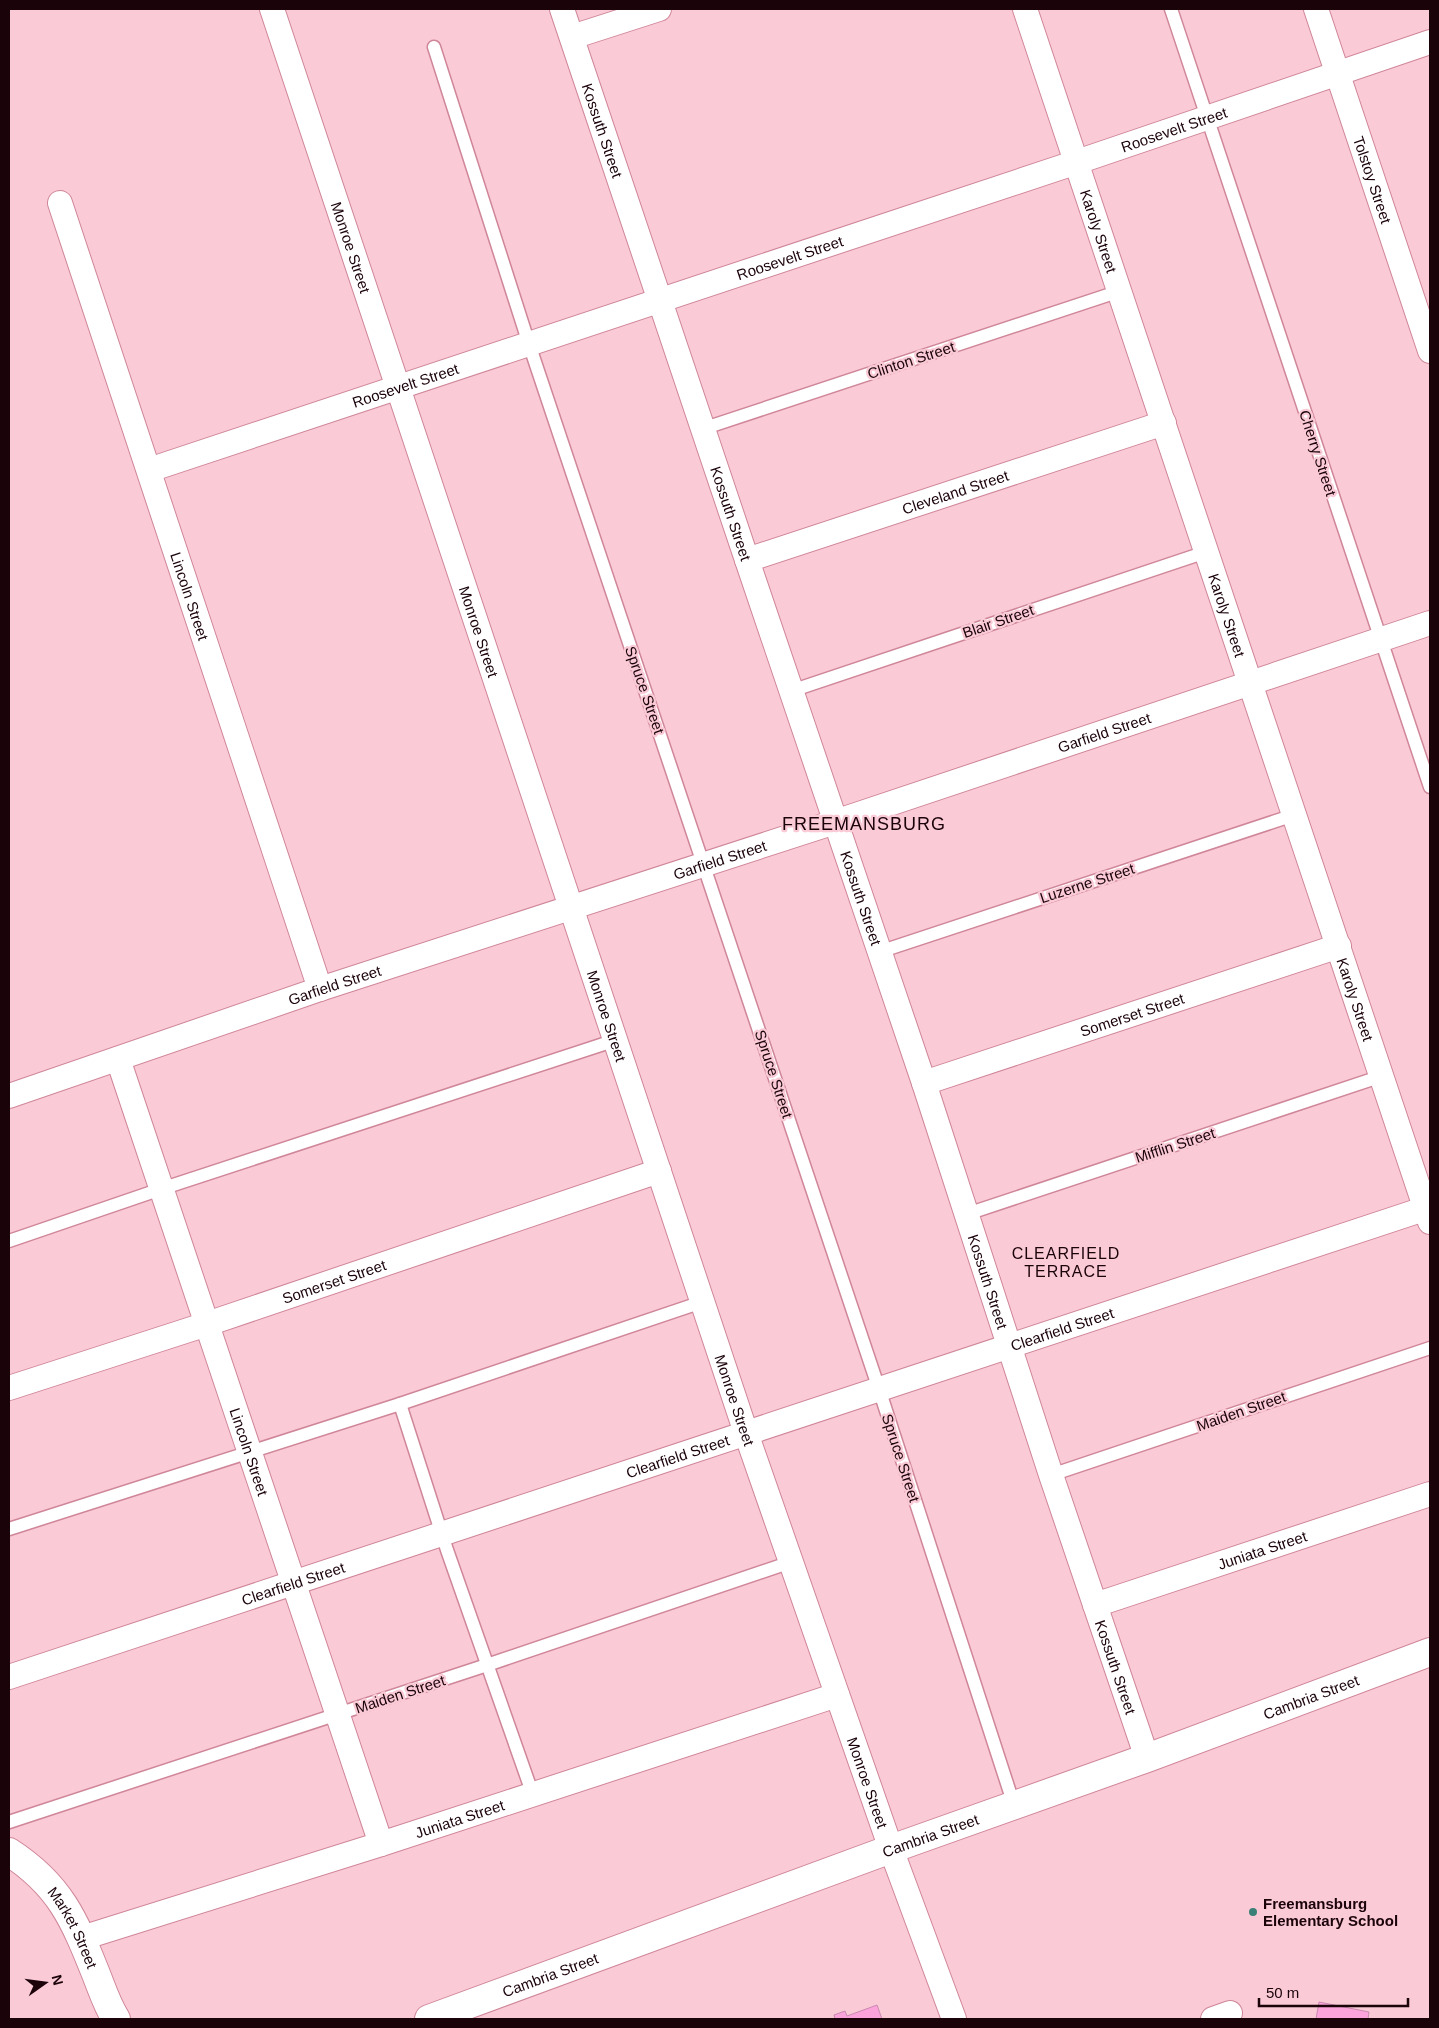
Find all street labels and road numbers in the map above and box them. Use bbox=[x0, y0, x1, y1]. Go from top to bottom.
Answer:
street label: Kossuth Street bbox=[579, 81, 627, 180]
street label: Roosevelt Street bbox=[1119, 103, 1230, 155]
street label: Tolstoy Street bbox=[1350, 134, 1396, 226]
street label: Karoly Street bbox=[1077, 187, 1121, 276]
street label: Monroe Street bbox=[328, 199, 375, 296]
street label: Roosevelt Street bbox=[734, 232, 846, 283]
street label: Clinton Street bbox=[865, 338, 958, 382]
street label: Roosevelt Street bbox=[350, 359, 461, 410]
street label: Cherry Street bbox=[1296, 408, 1340, 499]
street label: Kossuth Street bbox=[708, 464, 755, 563]
street label: Cleveland Street bbox=[900, 466, 1011, 517]
street label: Lincoln Street bbox=[168, 550, 213, 643]
street label: Karoly Street bbox=[1206, 571, 1249, 660]
street label: Monroe Street bbox=[456, 584, 503, 680]
street label: Blair Street bbox=[960, 601, 1037, 641]
street label: Spruce Street bbox=[622, 644, 668, 737]
street label: Garfield Street bbox=[1055, 708, 1153, 755]
street label: Garfield Street bbox=[671, 836, 769, 882]
street label: Kossuth Street bbox=[838, 849, 885, 948]
street label: Luzerne Street bbox=[1038, 859, 1137, 906]
street label: Karoly Street bbox=[1334, 955, 1378, 1044]
street label: Garfield Street bbox=[286, 961, 384, 1008]
street label: Monroe Street bbox=[584, 968, 630, 1064]
street label: Somerset Street bbox=[1078, 989, 1187, 1039]
street label: Spruce Street bbox=[752, 1028, 797, 1121]
street label: Mifflin Street bbox=[1133, 1124, 1218, 1166]
street label: Kossuth Street bbox=[965, 1232, 1012, 1332]
street label: Somerset Street bbox=[280, 1255, 389, 1306]
street label: Clearfield Street bbox=[1008, 1304, 1116, 1354]
street label: Monroe Street bbox=[712, 1352, 758, 1449]
street label: Maiden Street bbox=[1194, 1387, 1289, 1434]
street label: Lincoln Street bbox=[227, 1405, 272, 1499]
street label: Spruce Street bbox=[879, 1412, 924, 1505]
street label: Clearfield Street bbox=[624, 1431, 732, 1481]
street label: Juniata Street bbox=[1215, 1527, 1309, 1572]
street label: Clearfield Street bbox=[239, 1558, 347, 1608]
street label: Kossuth Street bbox=[1092, 1617, 1140, 1717]
street label: Maiden Street bbox=[353, 1671, 448, 1717]
street label: Cambria Street bbox=[1261, 1671, 1362, 1722]
street label: Monroe Street bbox=[844, 1735, 892, 1831]
street label: Juniata Street bbox=[413, 1796, 507, 1841]
street label: Cambria Street bbox=[880, 1810, 981, 1860]
street label: Market Street bbox=[45, 1883, 102, 1971]
street label: Cambria Street bbox=[500, 1949, 601, 2000]

